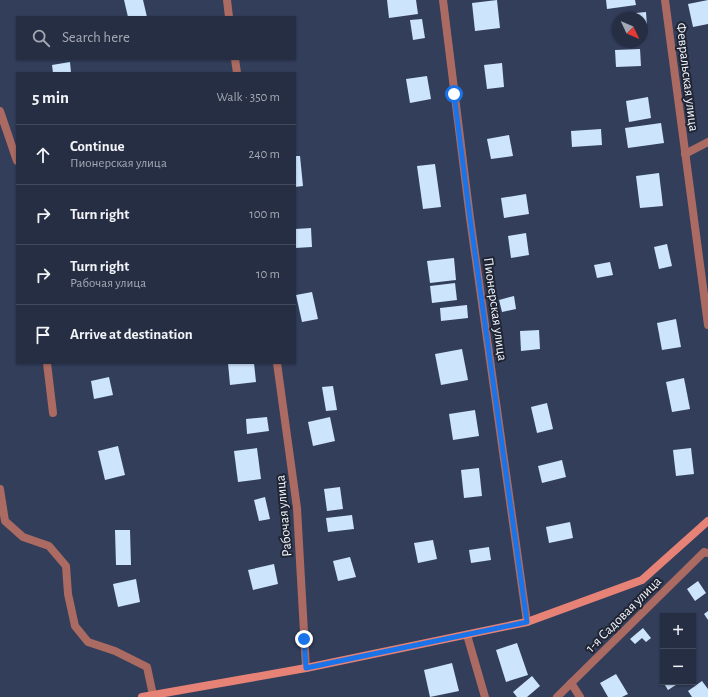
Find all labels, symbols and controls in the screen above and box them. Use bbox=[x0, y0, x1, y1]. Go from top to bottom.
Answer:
north arrow bbox=[612, 12, 648, 48]
search box bbox=[16, 16, 296, 60]
street label: Февральская улица bbox=[673, 22, 701, 133]
icon: search bbox=[30, 27, 52, 49]
text: Search here bbox=[62, 30, 130, 45]
route start bbox=[445, 85, 463, 103]
text: 5 min bbox=[32, 89, 69, 106]
text: Walk · 350 m bbox=[216, 91, 280, 104]
text: Continue bbox=[70, 139, 125, 154]
icon: ahead bbox=[32, 144, 54, 166]
text: 240 m bbox=[248, 148, 280, 161]
text: Пионерская улица bbox=[70, 157, 167, 170]
icon: right bbox=[32, 204, 54, 226]
text: Turn right bbox=[70, 207, 129, 222]
text: 100 m bbox=[249, 208, 280, 221]
street label: Пионерская улица bbox=[481, 257, 509, 362]
text: Turn right bbox=[70, 259, 129, 274]
icon: right bbox=[32, 264, 54, 286]
text: 10 m bbox=[256, 268, 280, 281]
text: Рабочая улица bbox=[70, 277, 146, 290]
icon: arrive bbox=[32, 324, 54, 346]
text: Arrive at destination bbox=[70, 327, 193, 342]
street label: Рабочая улица bbox=[273, 474, 295, 557]
street label: 1-я Садовая улица bbox=[583, 574, 665, 655]
map controls bbox=[660, 613, 696, 685]
button: + bbox=[660, 613, 696, 649]
route end bbox=[295, 630, 313, 648]
button: − bbox=[660, 649, 696, 685]

